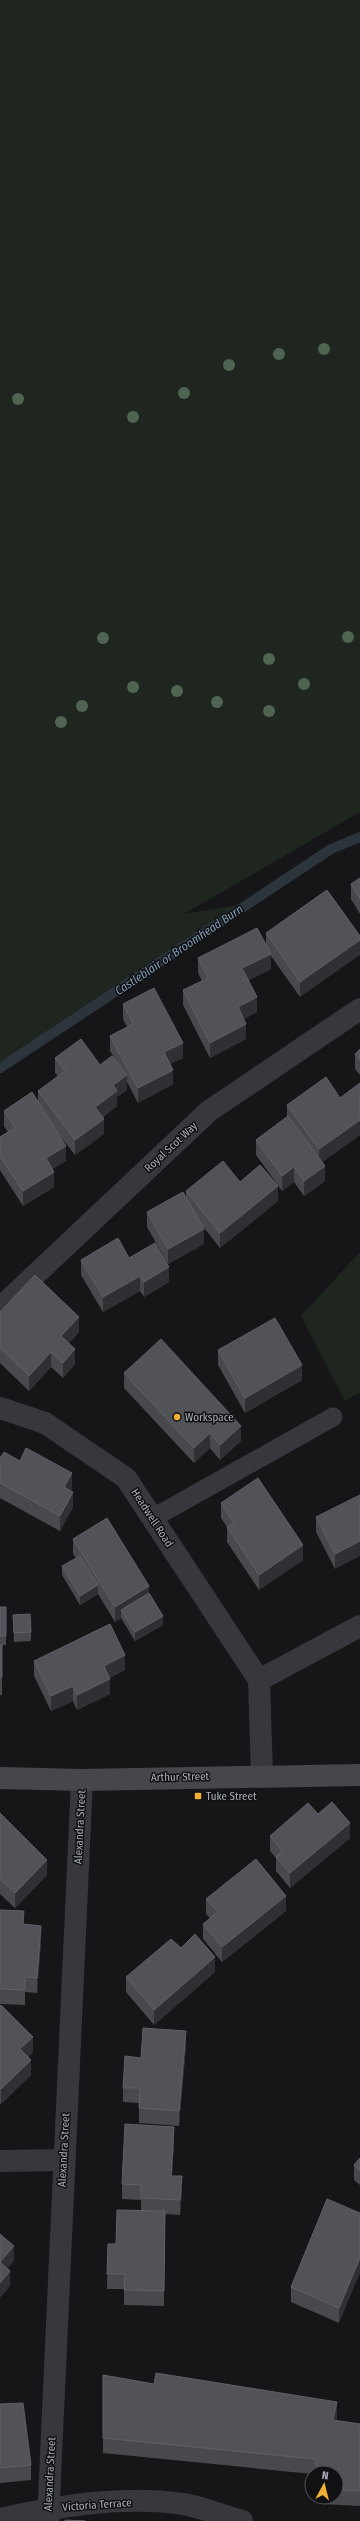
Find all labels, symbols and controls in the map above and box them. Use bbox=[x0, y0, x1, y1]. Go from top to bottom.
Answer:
water label: Castleblair or Broomhead Burn bbox=[112, 902, 246, 998]
street label: Royal Scot Way bbox=[142, 1119, 200, 1175]
place label: Workspace bbox=[185, 1411, 234, 1424]
marker: Workspace bbox=[172, 1412, 182, 1422]
street label: Headwell Road bbox=[128, 1486, 176, 1550]
street label: Arthur Street bbox=[151, 1770, 210, 1784]
street label: Alexandra Street bbox=[72, 1789, 88, 1864]
place label: Tuke Street bbox=[206, 1790, 257, 1803]
marker: Tuke Street bbox=[193, 1791, 203, 1801]
street label: Alexandra Street bbox=[56, 2112, 72, 2187]
street label: Alexandra Street bbox=[42, 2436, 58, 2511]
north arrow bbox=[304, 2465, 344, 2505]
text: N bbox=[321, 2469, 329, 2482]
street label: Victoria Terrace bbox=[62, 2496, 132, 2514]

